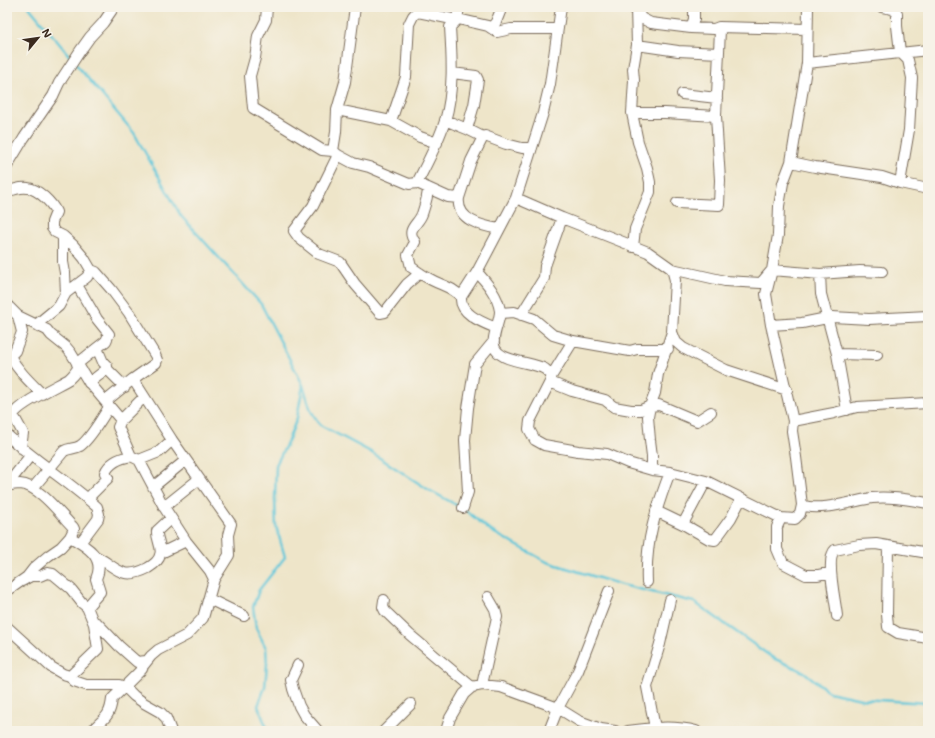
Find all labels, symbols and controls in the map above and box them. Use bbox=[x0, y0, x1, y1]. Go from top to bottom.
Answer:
north arrow bbox=[18, 18, 58, 58]
text: N bbox=[39, 26, 56, 40]

